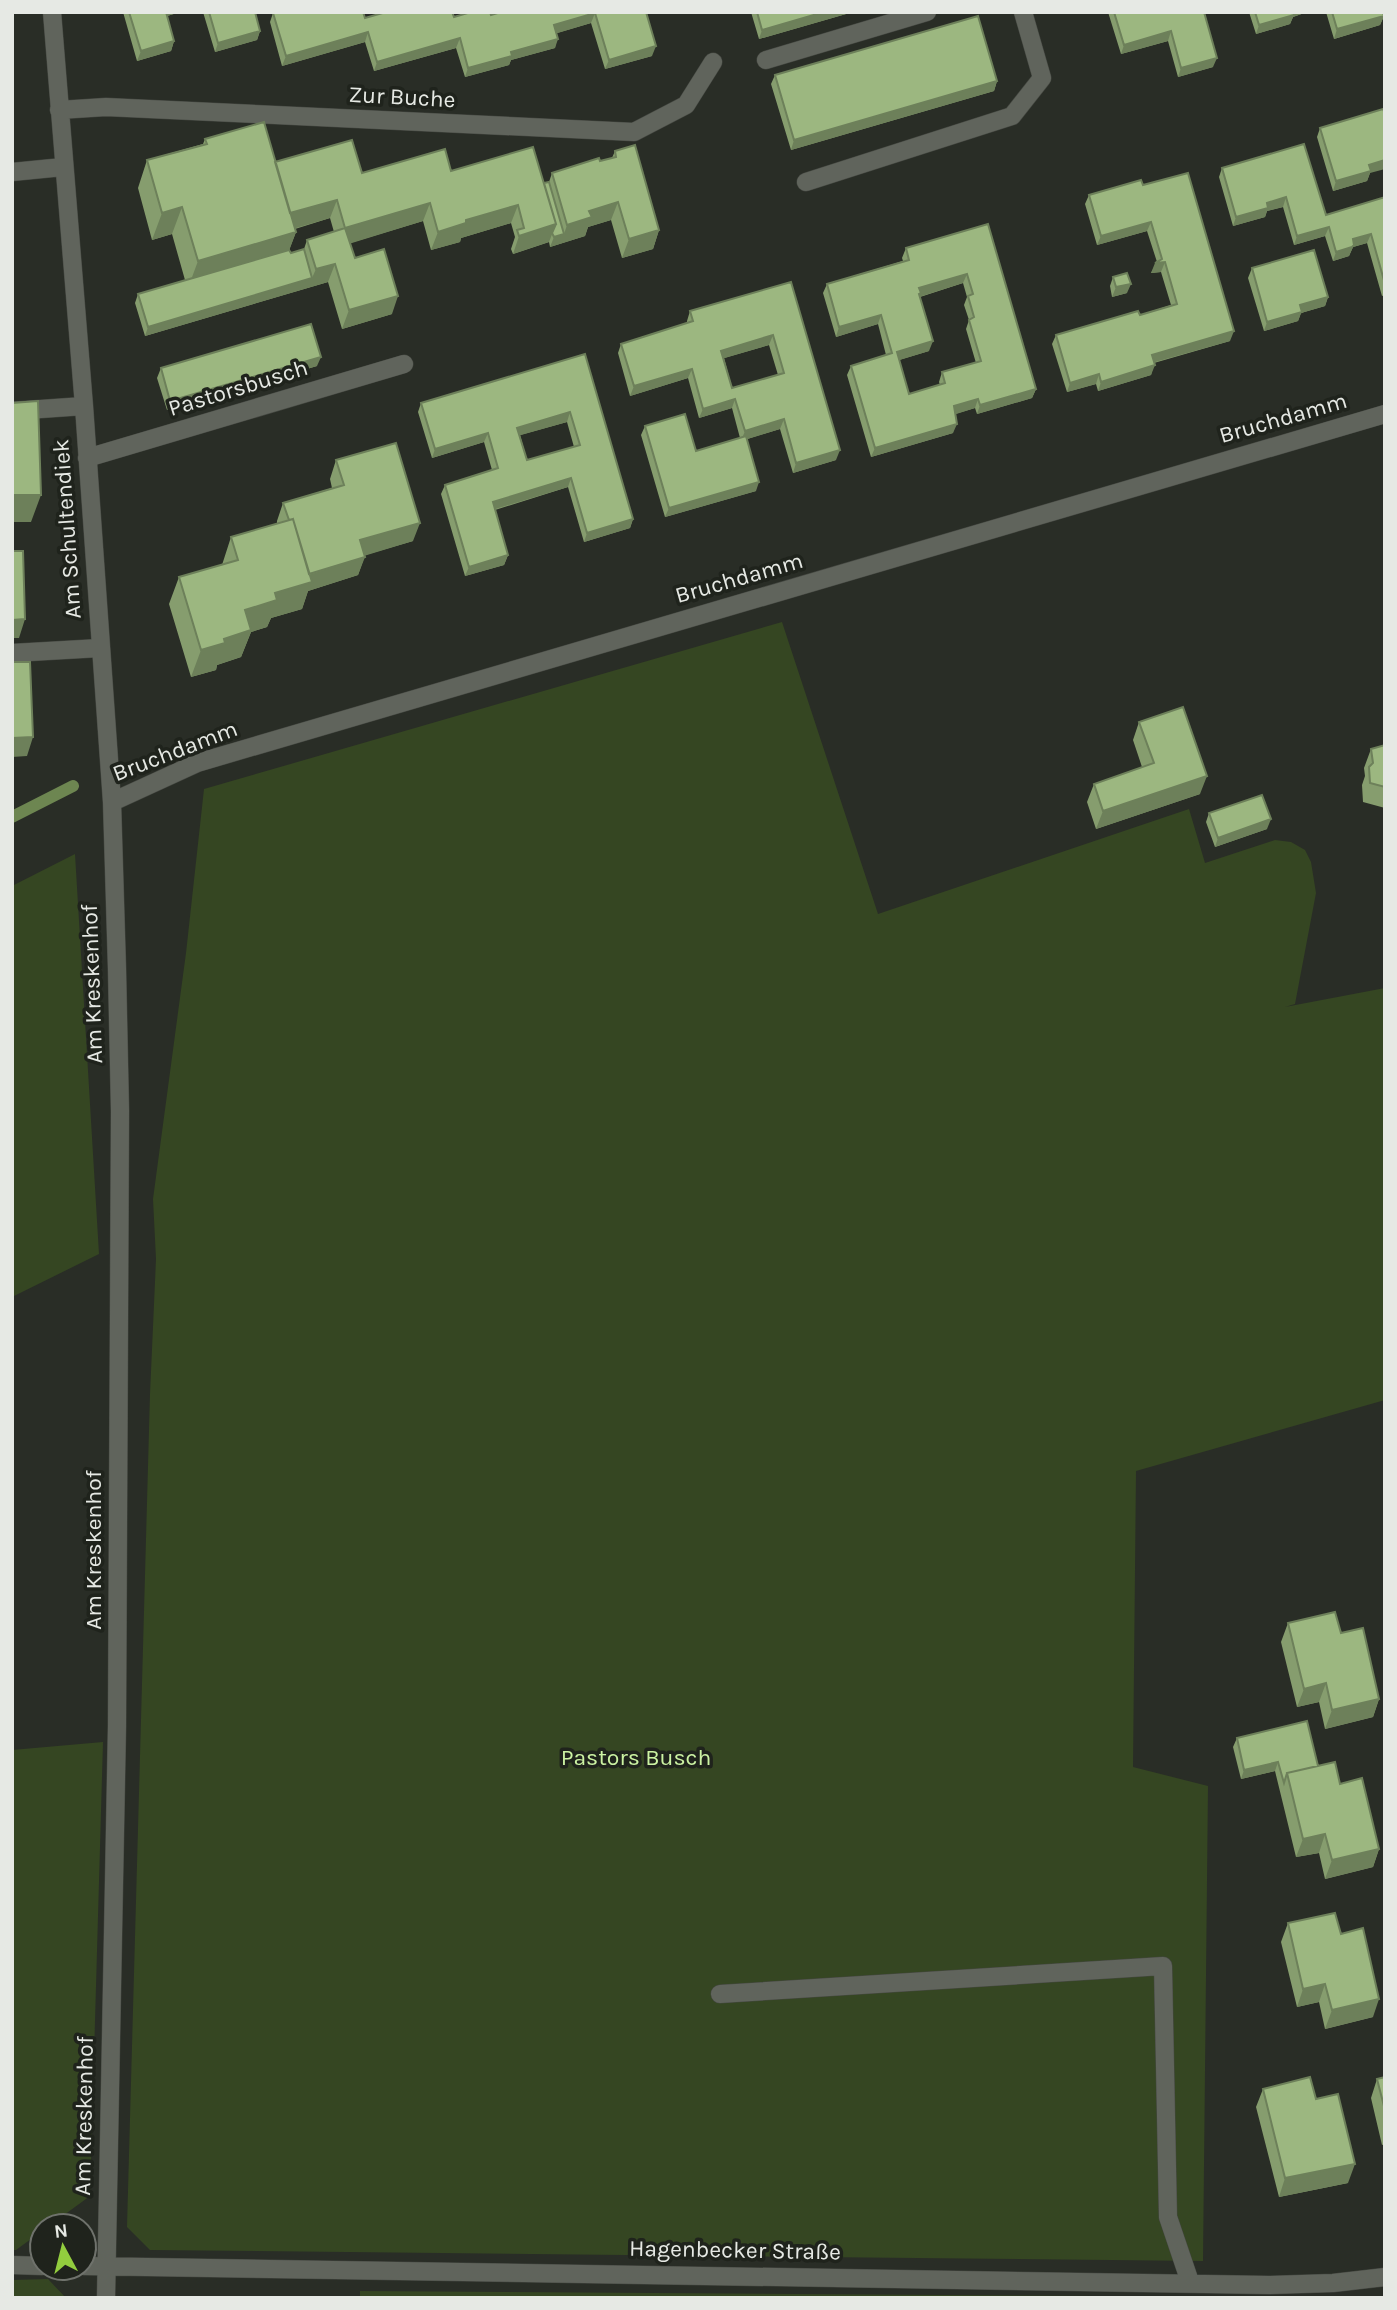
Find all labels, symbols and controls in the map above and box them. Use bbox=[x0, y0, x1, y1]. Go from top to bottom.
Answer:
street label: Zur Buche bbox=[348, 81, 456, 113]
street label: Pastorsbusch bbox=[165, 354, 311, 422]
street label: Bruchdamm bbox=[1216, 387, 1350, 449]
street label: Am Schultendiek bbox=[47, 438, 87, 620]
street label: Bruchdamm bbox=[672, 547, 806, 609]
street label: Bruchdamm bbox=[109, 715, 241, 787]
street label: Am Kreskenhof bbox=[76, 904, 108, 1064]
street label: Am Kreskenhof bbox=[80, 1470, 107, 1630]
park label: Pastors Busch bbox=[561, 1744, 711, 1771]
street label: Am Kreskenhof bbox=[69, 2036, 99, 2196]
north arrow bbox=[28, 2212, 98, 2282]
text: N bbox=[53, 2219, 69, 2243]
street label: Hagenbecker Straße bbox=[629, 2235, 841, 2265]

